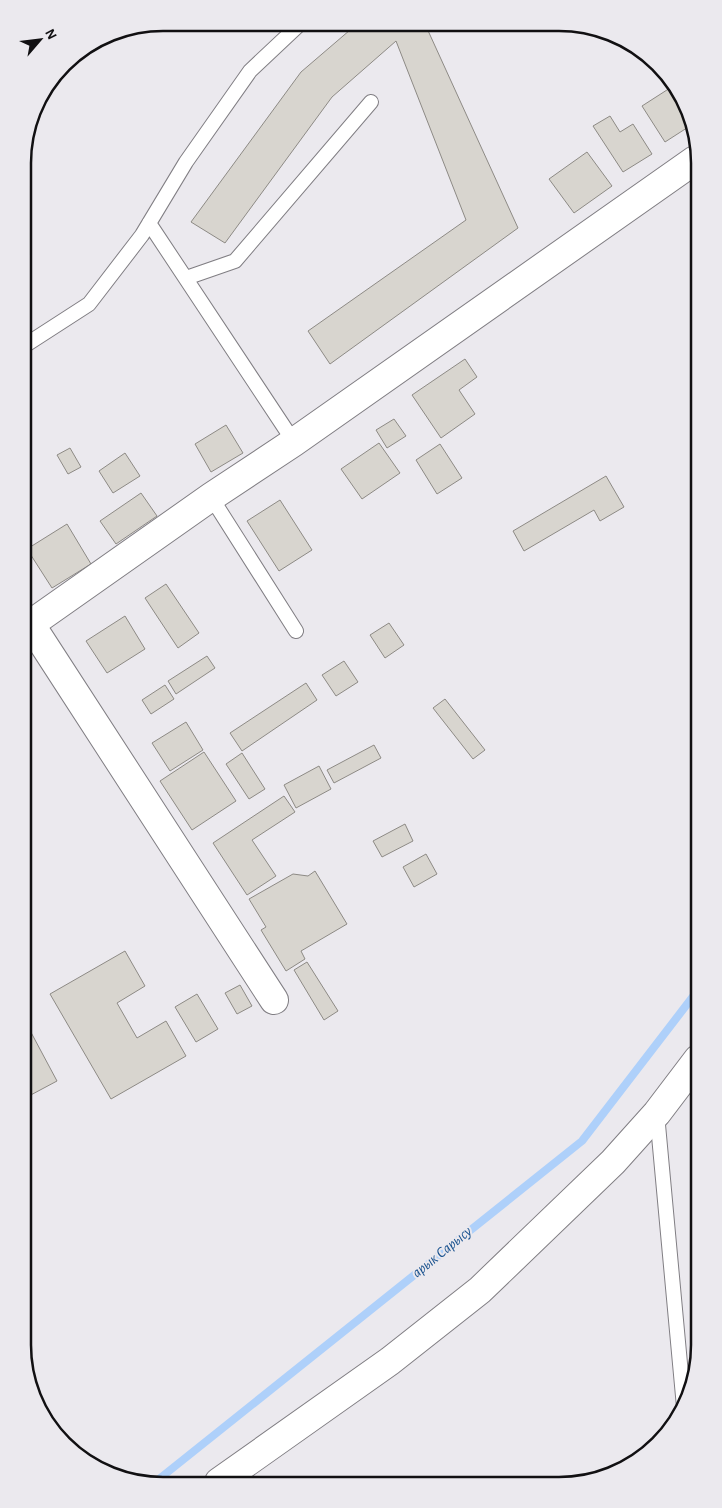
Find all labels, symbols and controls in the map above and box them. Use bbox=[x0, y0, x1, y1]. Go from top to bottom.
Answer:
north arrow bbox=[15, 15, 65, 65]
text: N bbox=[42, 27, 59, 42]
water label: арык Сарысу bbox=[409, 1224, 475, 1280]

